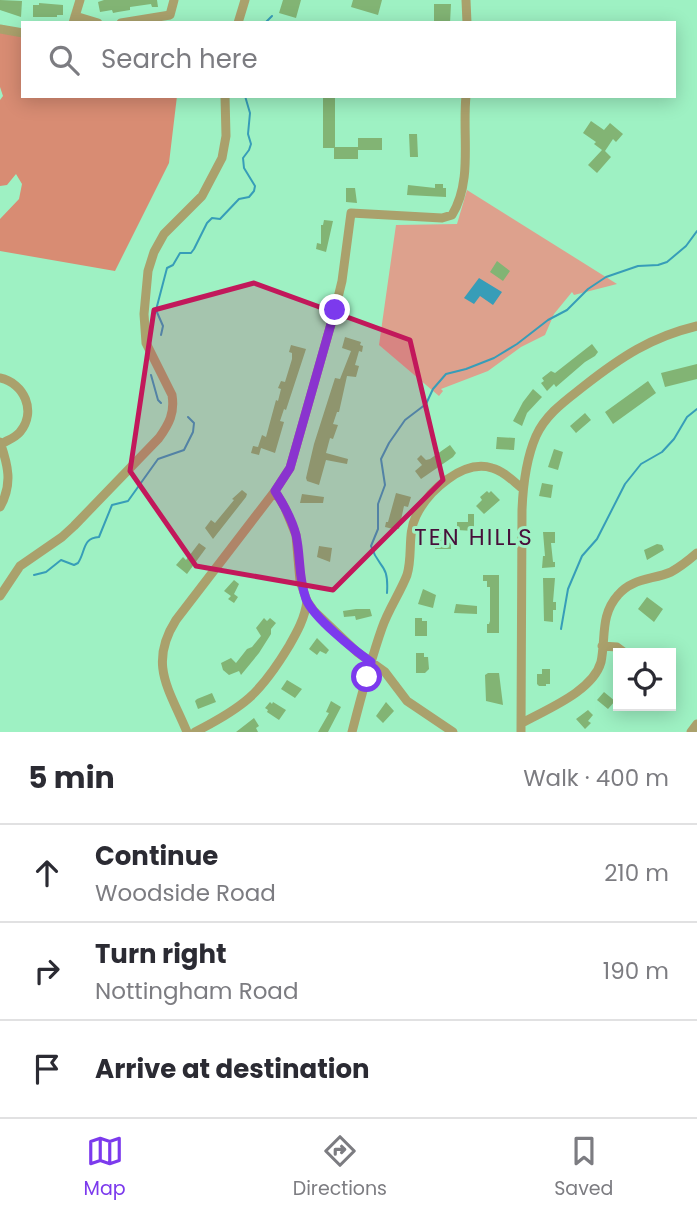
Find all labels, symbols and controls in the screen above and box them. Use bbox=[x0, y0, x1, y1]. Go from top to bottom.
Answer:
search box bbox=[21, 21, 676, 98]
icon: search bbox=[45, 41, 83, 79]
text: Search here bbox=[101, 41, 258, 77]
route end bbox=[319, 294, 350, 325]
district label: TEN HILLS bbox=[414, 521, 534, 553]
map controls bbox=[613, 648, 676, 711]
button: locate bbox=[613, 648, 676, 711]
route start bbox=[351, 661, 382, 692]
text: 5 min bbox=[28, 756, 115, 799]
text: Walk · 400 m bbox=[523, 762, 669, 794]
text: Continue bbox=[95, 838, 218, 874]
icon: ahead bbox=[28, 854, 66, 892]
text: 210 m bbox=[604, 857, 669, 889]
text: Woodside Road bbox=[95, 877, 276, 909]
text: Turn right bbox=[95, 936, 227, 972]
icon: right bbox=[28, 952, 66, 990]
text: 190 m bbox=[603, 955, 669, 987]
text: Nottingham Road bbox=[95, 975, 298, 1007]
icon: arrive bbox=[28, 1050, 66, 1088]
text: Arrive at destination bbox=[95, 1051, 370, 1087]
tab: Map bbox=[84, 1132, 126, 1203]
tab: Directions bbox=[293, 1132, 387, 1203]
tab: Saved bbox=[554, 1132, 613, 1203]

